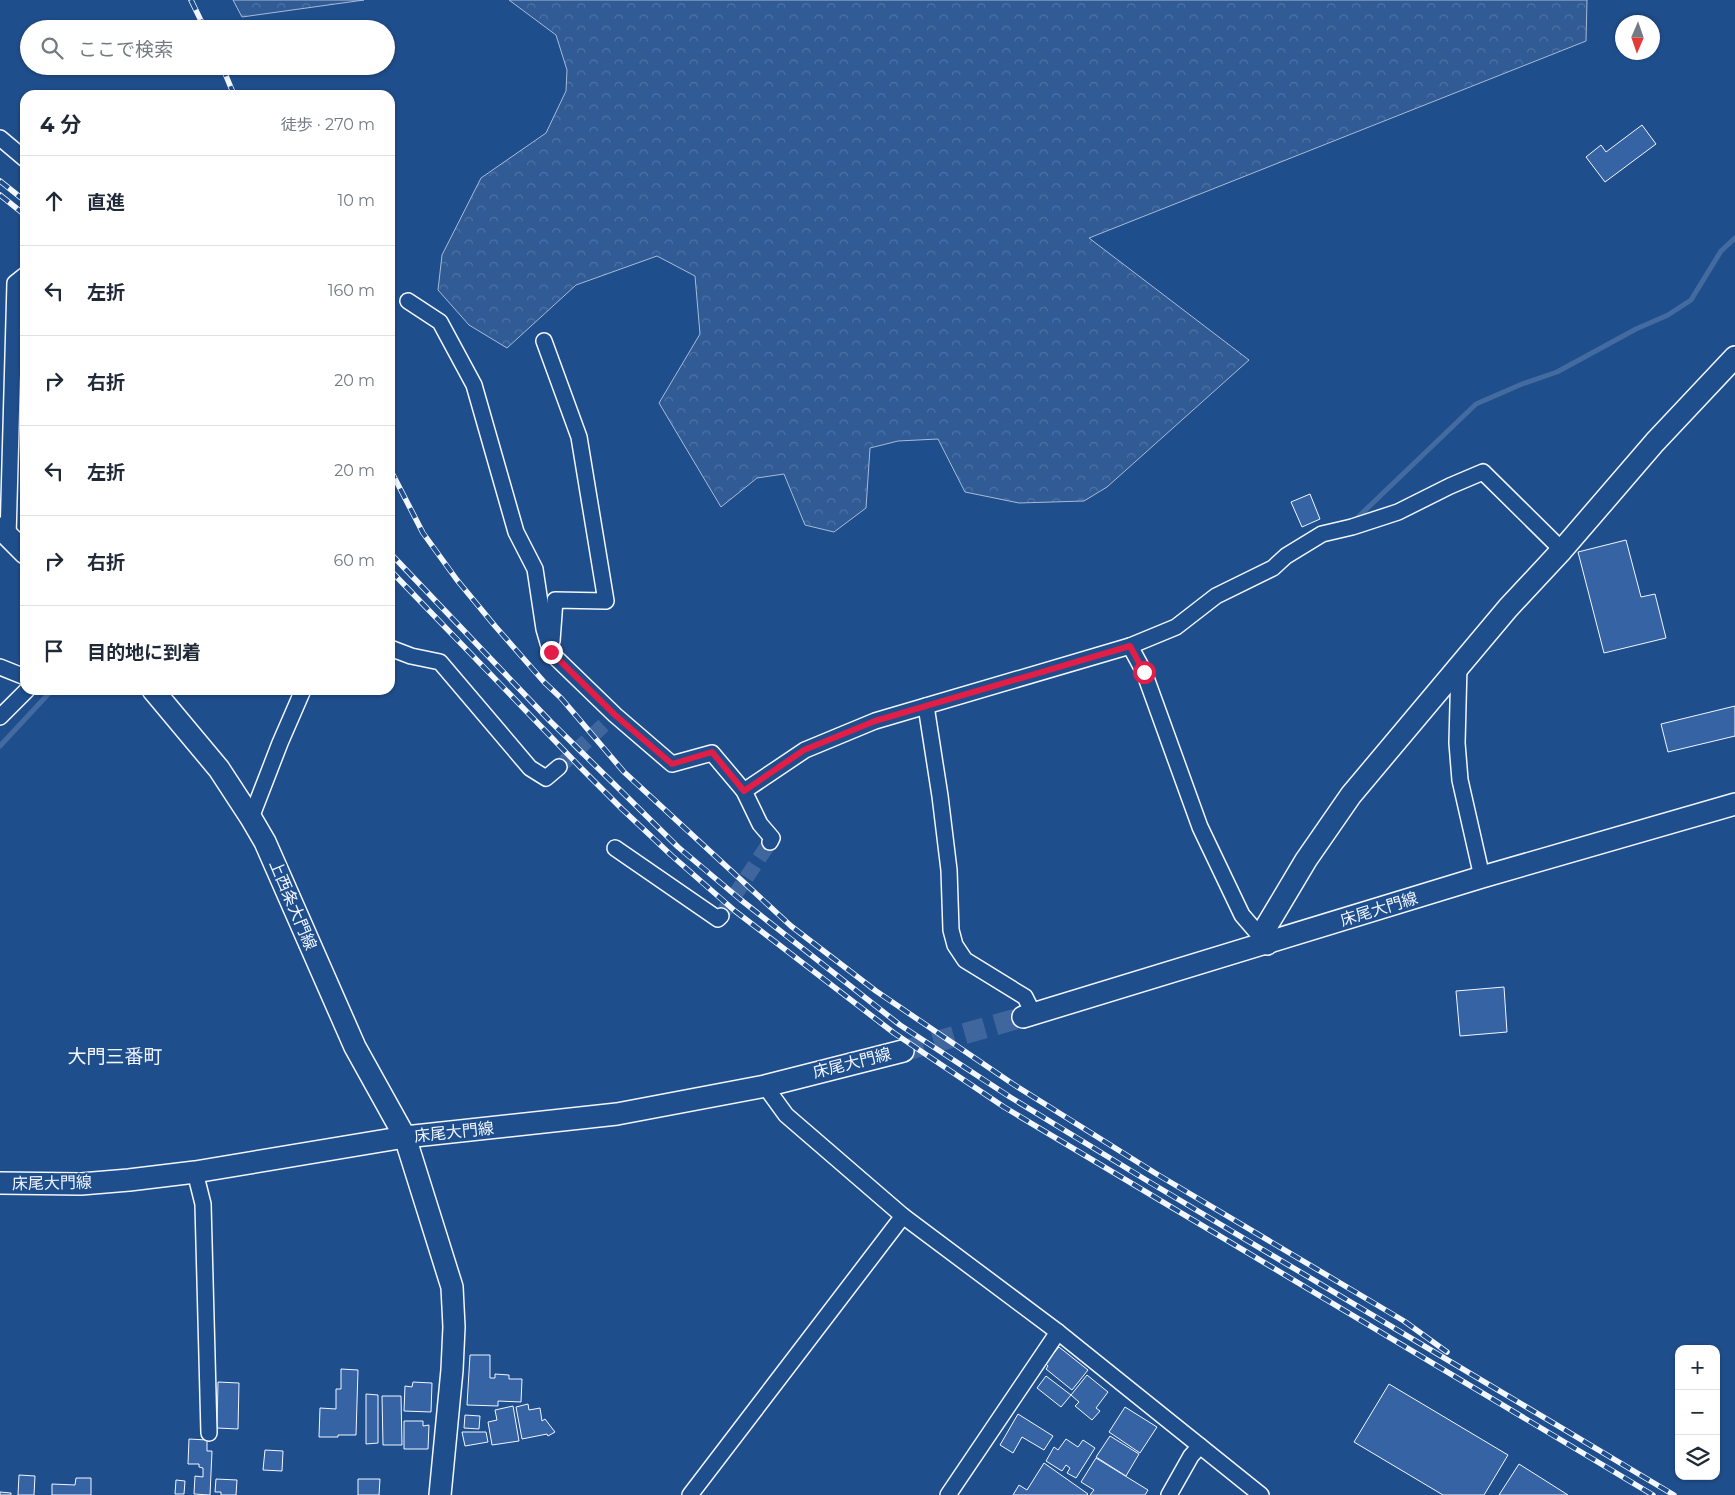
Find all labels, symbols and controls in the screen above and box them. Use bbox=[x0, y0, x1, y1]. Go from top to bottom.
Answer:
north arrow bbox=[1615, 15, 1660, 60]
search box bbox=[20, 20, 395, 75]
icon: search bbox=[38, 34, 66, 62]
text: ここで検索 bbox=[78, 38, 173, 61]
text: 4 分 bbox=[40, 112, 81, 137]
text: 徒歩 · 270 m bbox=[281, 115, 375, 134]
icon: ahead bbox=[40, 187, 68, 215]
text: 直進 bbox=[87, 191, 125, 214]
text: 10 m bbox=[337, 191, 375, 210]
icon: left bbox=[40, 277, 68, 305]
text: 左折 bbox=[87, 281, 125, 304]
text: 160 m bbox=[328, 281, 375, 300]
icon: right bbox=[40, 367, 68, 395]
text: 右折 bbox=[87, 371, 125, 394]
text: 20 m bbox=[334, 371, 375, 390]
icon: left bbox=[40, 457, 68, 485]
text: 左折 bbox=[87, 461, 125, 484]
text: 20 m bbox=[334, 461, 375, 480]
icon: right bbox=[40, 547, 68, 575]
text: 右折 bbox=[87, 551, 125, 574]
text: 60 m bbox=[333, 551, 375, 570]
icon: arrive bbox=[40, 637, 68, 665]
text: 目的地に到着 bbox=[87, 641, 201, 664]
route end bbox=[540, 641, 563, 664]
route start bbox=[1133, 661, 1156, 684]
street label: 上西条大門線 bbox=[265, 857, 321, 953]
street label: 床尾大門線 bbox=[1338, 888, 1420, 930]
street label: 床尾大門線 bbox=[811, 1044, 893, 1082]
district label: 大門三番町 bbox=[67, 1045, 163, 1068]
street label: 床尾大門線 bbox=[413, 1118, 495, 1146]
street label: 床尾大門線 bbox=[12, 1173, 92, 1193]
map controls bbox=[1675, 1345, 1720, 1480]
button: + bbox=[1675, 1345, 1720, 1390]
button: − bbox=[1675, 1390, 1720, 1435]
button: layers bbox=[1675, 1435, 1720, 1480]

